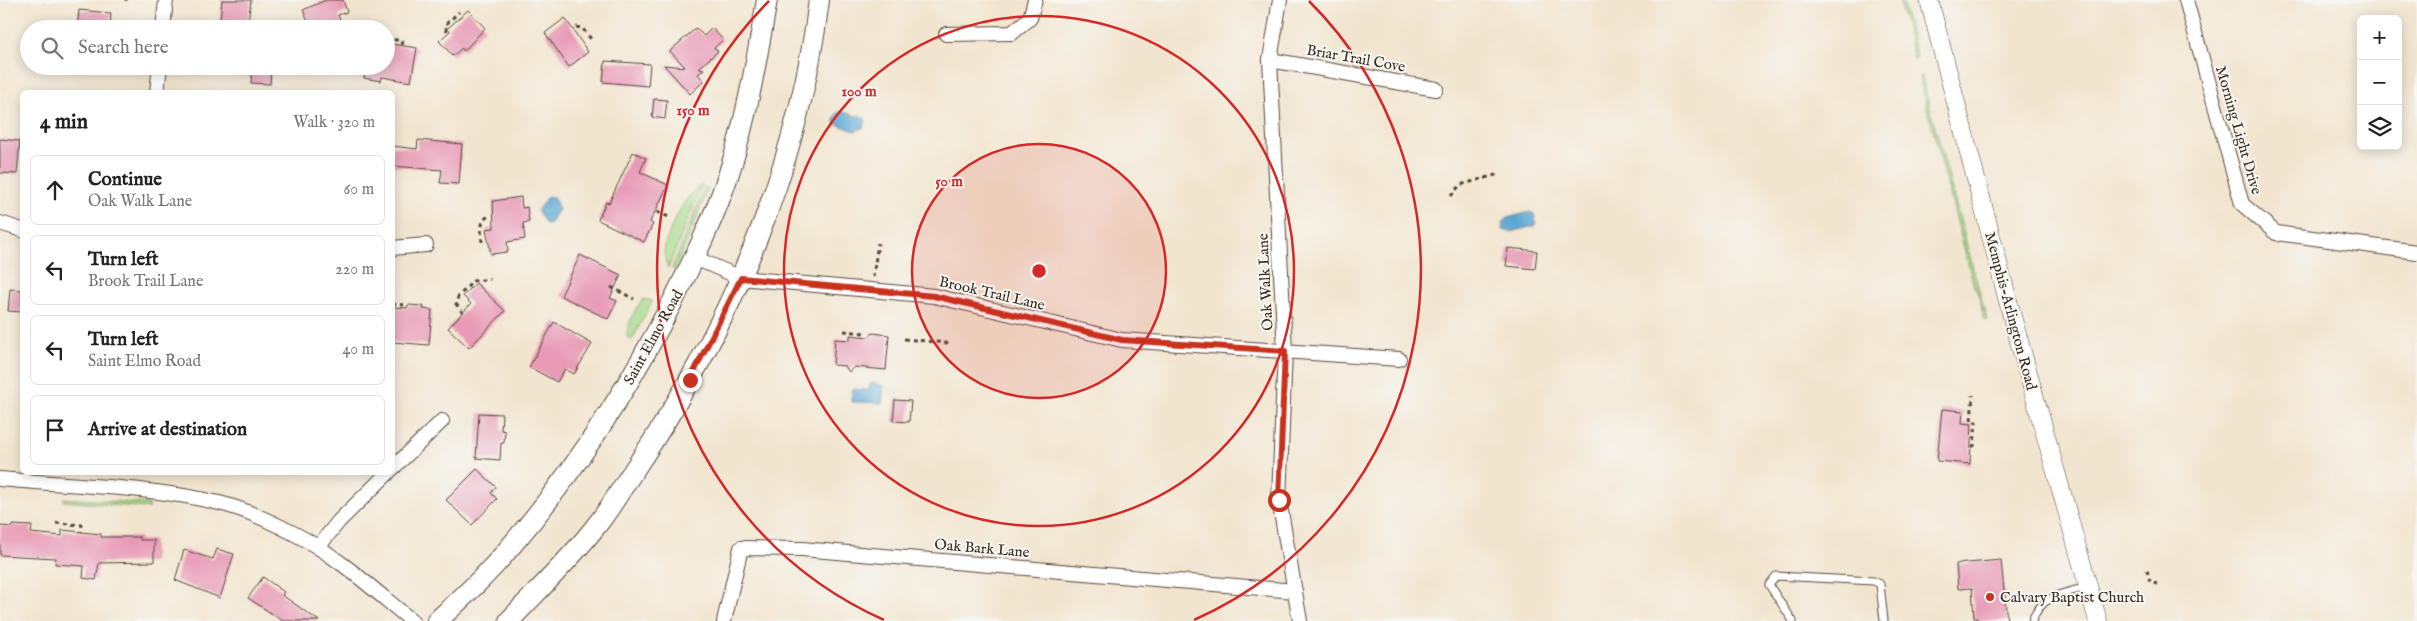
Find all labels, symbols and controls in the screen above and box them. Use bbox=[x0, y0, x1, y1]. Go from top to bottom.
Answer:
map controls bbox=[2357, 15, 2402, 150]
button: + bbox=[2357, 15, 2402, 60]
search box bbox=[20, 20, 395, 75]
icon: search bbox=[38, 34, 66, 62]
text: Search here bbox=[78, 36, 169, 60]
street label: Briar Trail Cove bbox=[1305, 40, 1407, 77]
button: − bbox=[2357, 60, 2402, 105]
street label: Morning Light Drive bbox=[2211, 64, 2266, 197]
text: 100 m bbox=[841, 82, 877, 101]
text: 150 m bbox=[676, 101, 710, 120]
button: layers bbox=[2357, 105, 2402, 150]
text: 4 min bbox=[40, 109, 88, 136]
text: Walk · 320 m bbox=[293, 113, 375, 133]
text: Continue bbox=[88, 168, 162, 192]
text: 50 m bbox=[935, 172, 963, 191]
icon: ahead bbox=[41, 176, 69, 204]
text: 60 m bbox=[344, 180, 374, 200]
text: Oak Walk Lane bbox=[88, 192, 192, 212]
street label: Memphis-Arlington Road bbox=[1980, 230, 2041, 393]
street label: Oak Walk Lane bbox=[1253, 233, 1278, 331]
text: Turn left bbox=[88, 248, 159, 272]
icon: left bbox=[41, 256, 69, 284]
text: 220 m bbox=[335, 260, 374, 280]
centre of rings bbox=[1030, 262, 1048, 280]
text: Brook Trail Lane bbox=[88, 272, 203, 292]
street label: Brook Trail Lane bbox=[937, 272, 1047, 315]
street label: Saint Elmo Road bbox=[619, 285, 688, 388]
text: Turn left bbox=[88, 328, 159, 352]
icon: left bbox=[41, 336, 69, 364]
text: 40 m bbox=[342, 340, 374, 360]
text: Saint Elmo Road bbox=[88, 352, 201, 372]
route end bbox=[679, 369, 702, 392]
icon: arrive bbox=[41, 416, 69, 444]
text: Arrive at destination bbox=[88, 418, 247, 442]
route start bbox=[1268, 489, 1291, 512]
street label: Oak Bark Lane bbox=[934, 535, 1030, 562]
place label: Calvary Baptist Church bbox=[2000, 588, 2144, 607]
marker: Calvary Baptist Church bbox=[1984, 591, 1996, 603]

